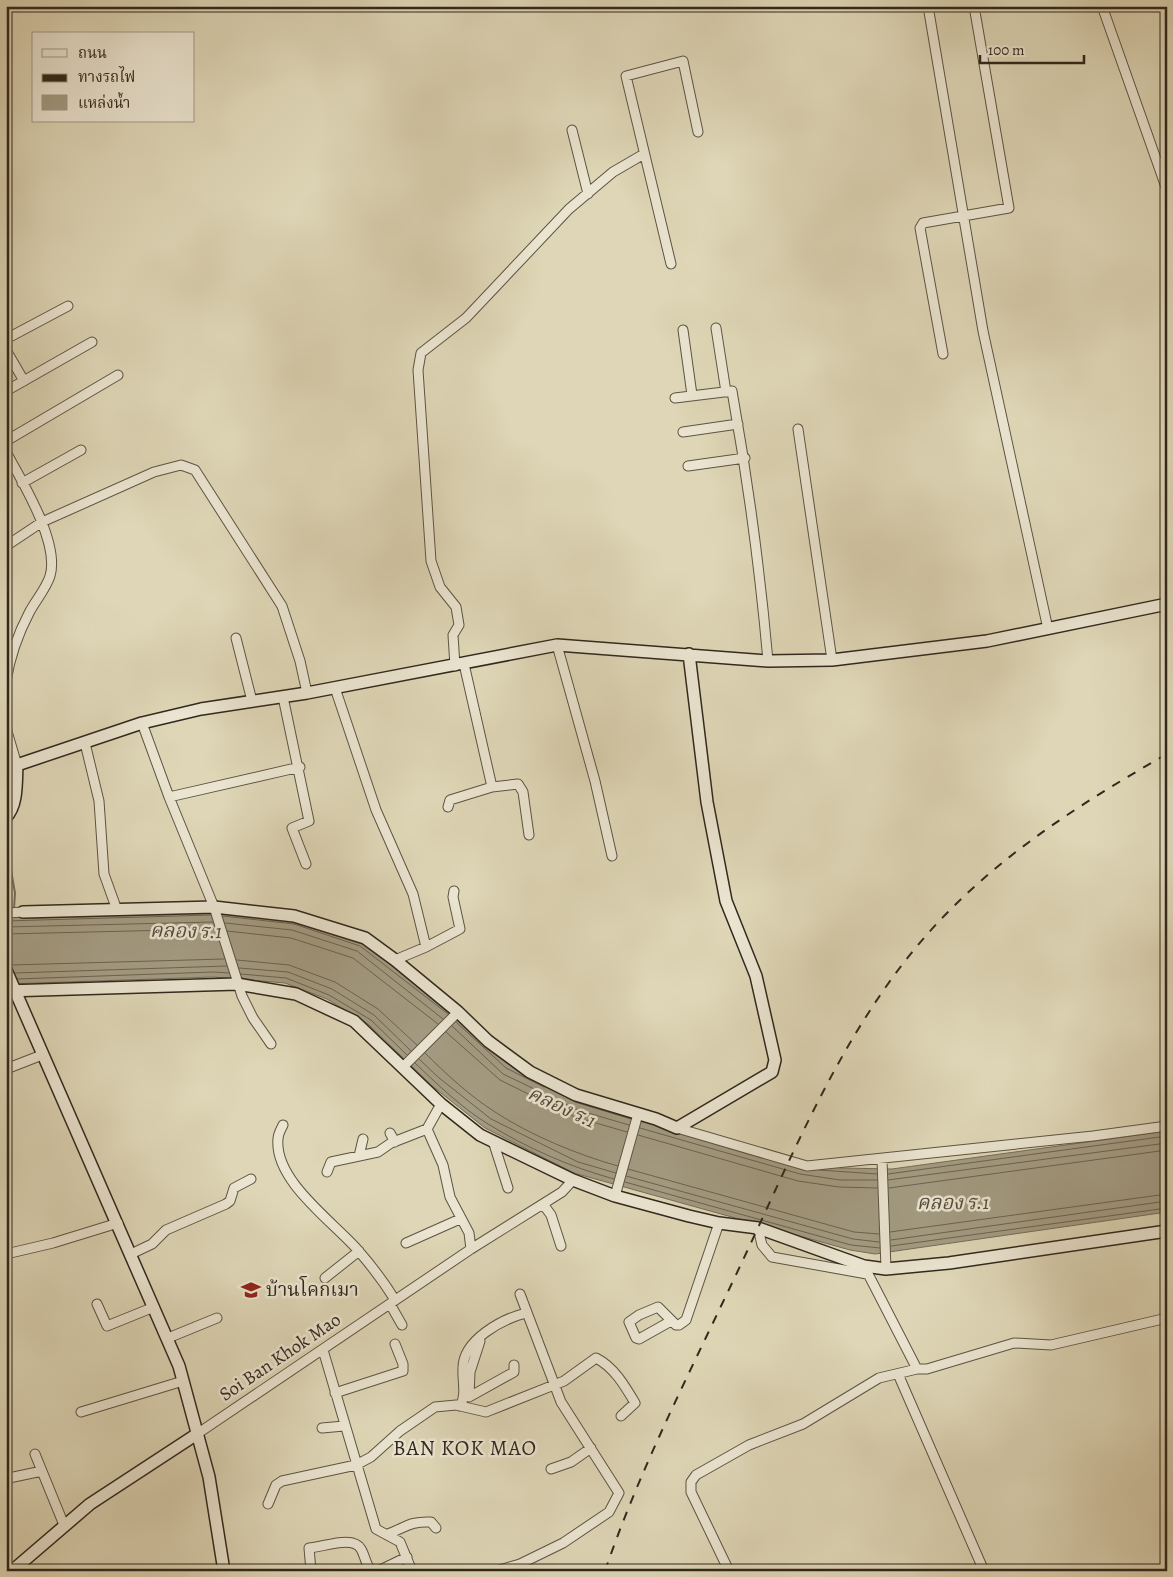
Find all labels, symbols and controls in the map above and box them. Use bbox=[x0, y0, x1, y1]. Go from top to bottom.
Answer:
legend bbox=[32, 32, 195, 122]
scale bar bbox=[980, 32, 1084, 64]
text: 100 m bbox=[988, 40, 1025, 60]
text: ถนน bbox=[78, 43, 107, 63]
text: ทางรถไฟ bbox=[78, 66, 135, 87]
text: แหล่งน้ำ bbox=[78, 92, 130, 113]
water label: คลอง ร.1 bbox=[150, 917, 222, 945]
water label: คลอง ร.1 bbox=[523, 1079, 601, 1135]
water label: คลอง ร.1 bbox=[917, 1189, 989, 1216]
place label: บ้านโคกเมา bbox=[266, 1275, 359, 1303]
school or university icon: บ้านโคกเมา bbox=[240, 1279, 262, 1301]
street label: Soi Ban Khok Mao bbox=[214, 1307, 346, 1407]
district label: BAN KOK MAO bbox=[393, 1434, 537, 1462]

